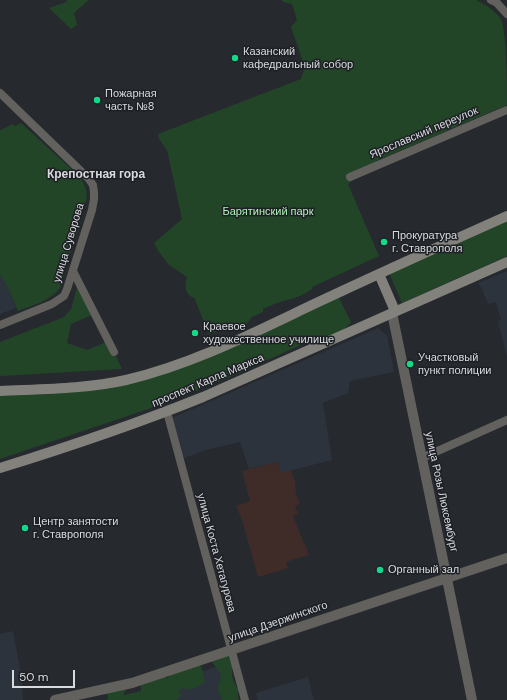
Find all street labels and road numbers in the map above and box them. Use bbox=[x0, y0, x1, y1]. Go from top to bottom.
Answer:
street label: Ярославский переулок bbox=[368, 104, 480, 162]
street label: улица Суворова bbox=[51, 202, 87, 284]
street label: проспект Карла Маркса bbox=[150, 351, 266, 411]
street label: улица Розы Люксембург bbox=[422, 431, 460, 553]
street label: улица Коста Хетагурова bbox=[194, 492, 238, 614]
street label: улица Дзержинского bbox=[227, 599, 329, 645]

